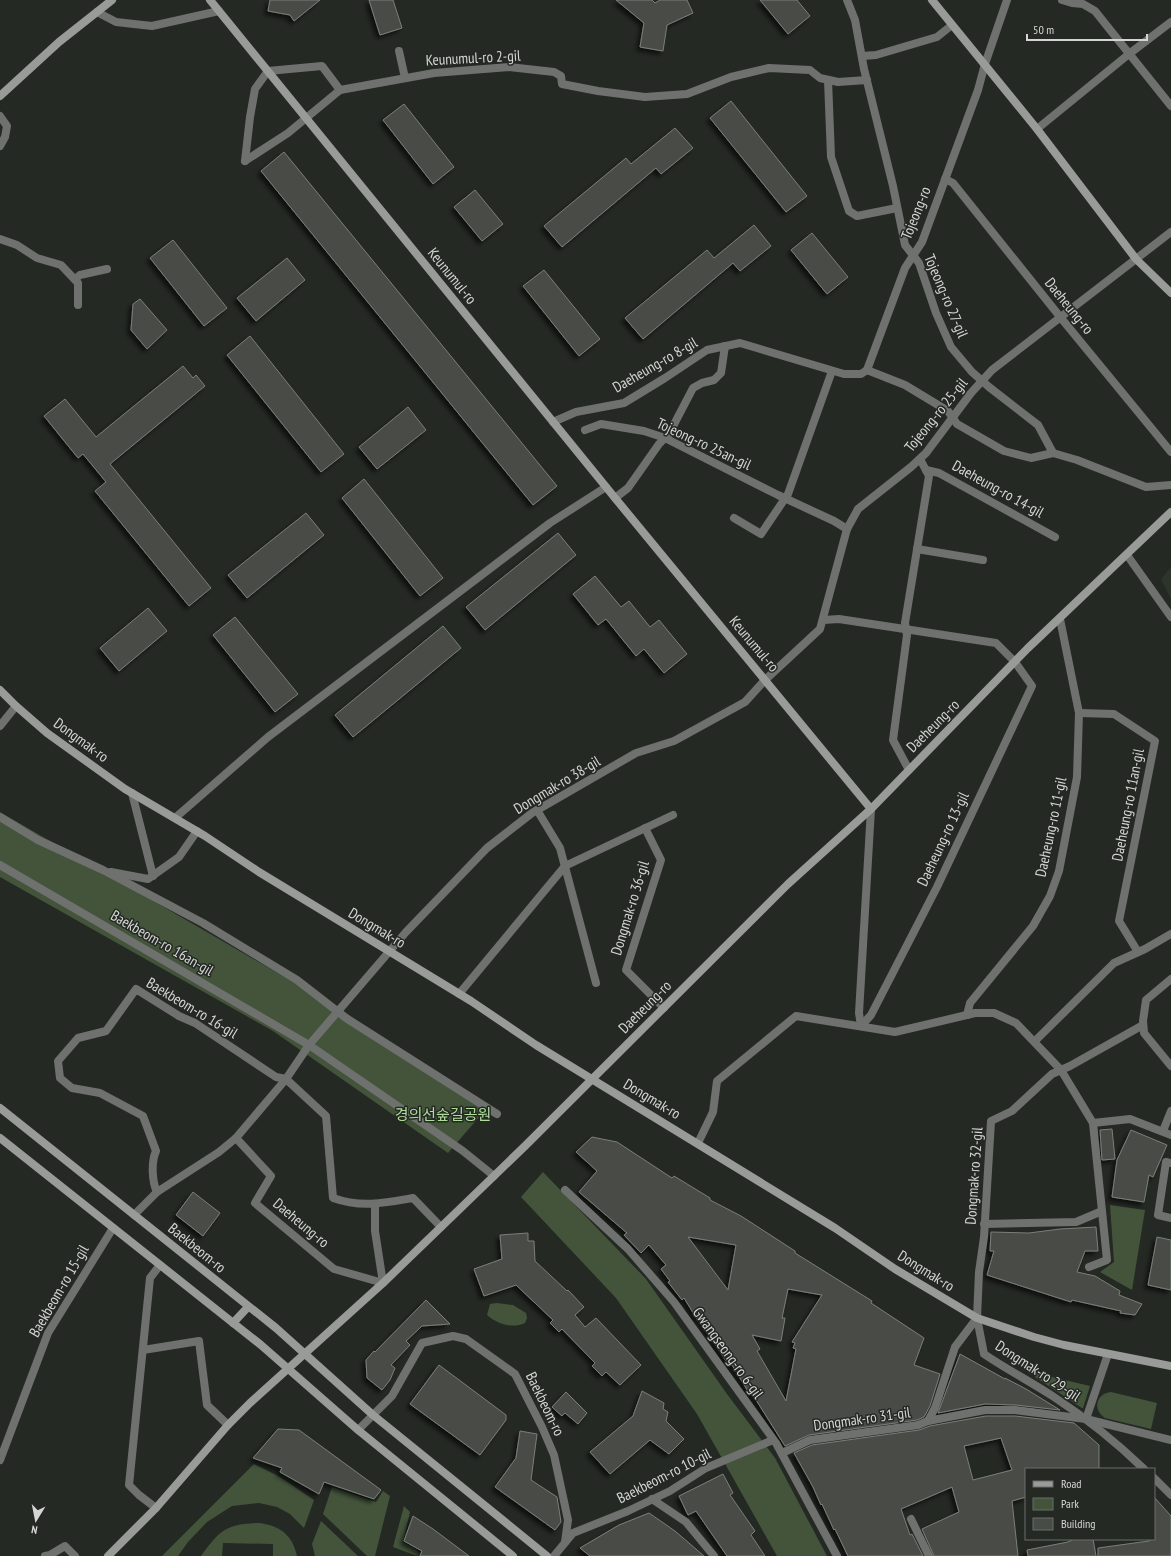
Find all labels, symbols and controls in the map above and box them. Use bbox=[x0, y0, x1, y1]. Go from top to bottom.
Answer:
scale bar bbox=[1027, 16, 1147, 42]
text: 50 m bbox=[1033, 22, 1054, 37]
street label: Keunumul-ro 2-gil bbox=[425, 46, 521, 69]
street label: Tojeong-ro bbox=[896, 184, 935, 242]
street label: Keunumul-ro bbox=[424, 244, 481, 308]
street label: Tojeong-ro 27-gil bbox=[920, 251, 973, 341]
street label: Daeheung-ro bbox=[1041, 274, 1098, 338]
street label: Daeheung-ro 8-gil bbox=[609, 332, 701, 397]
street label: Tojeong-ro 25-gil bbox=[900, 373, 972, 456]
street label: Tojeong-ro 25an-gil bbox=[654, 413, 755, 474]
street label: Daeheung-ro 14-gil bbox=[949, 456, 1048, 522]
street label: Keunumul-ro bbox=[725, 612, 783, 676]
street label: Daeheung-ro bbox=[902, 695, 963, 756]
street label: Dongmak-ro bbox=[50, 713, 113, 766]
street label: Daeheung-ro 11an-gil bbox=[1107, 747, 1148, 863]
street label: Dongmak-ro 38-gil bbox=[510, 751, 604, 818]
street label: Daeheung-ro 11-gil bbox=[1031, 775, 1070, 879]
street label: Daeheung-ro 13-gil bbox=[912, 788, 973, 889]
street label: Dongmak-ro 36-gil bbox=[606, 858, 653, 957]
street label: Dongmak-ro bbox=[345, 903, 409, 952]
street label: Baekbeom-ro 16an-gil bbox=[107, 905, 218, 980]
street label: Baekbeom-ro 16-gil bbox=[143, 973, 242, 1043]
street label: Daeheung-ro bbox=[614, 976, 675, 1037]
street label: Dongmak-ro bbox=[620, 1074, 684, 1123]
park label: 경의선숲길공원 bbox=[395, 1105, 491, 1124]
street label: Dongmak-ro 32-gil bbox=[961, 1126, 986, 1225]
street label: Daeheung-ro bbox=[269, 1194, 333, 1252]
street label: Baekbeom-ro bbox=[165, 1219, 230, 1277]
street label: Baekbeom-ro 15-gil bbox=[25, 1241, 93, 1340]
street label: Dongmak-ro bbox=[894, 1246, 958, 1295]
street label: Gwangseong-ro 6-gil bbox=[689, 1303, 768, 1403]
street label: Dongmak-ro 29-gil bbox=[992, 1336, 1085, 1405]
street label: Baekbeom-ro bbox=[522, 1369, 569, 1439]
street label: Dongmak-ro 31-gil bbox=[812, 1402, 912, 1435]
street label: Baekbeom-ro 10-gil bbox=[614, 1443, 714, 1507]
legend bbox=[1025, 1468, 1155, 1540]
text: Road bbox=[1061, 1476, 1081, 1491]
text: Park bbox=[1061, 1496, 1079, 1511]
north arrow bbox=[16, 1500, 56, 1540]
text: Building bbox=[1061, 1516, 1096, 1531]
text: N bbox=[30, 1522, 38, 1537]

